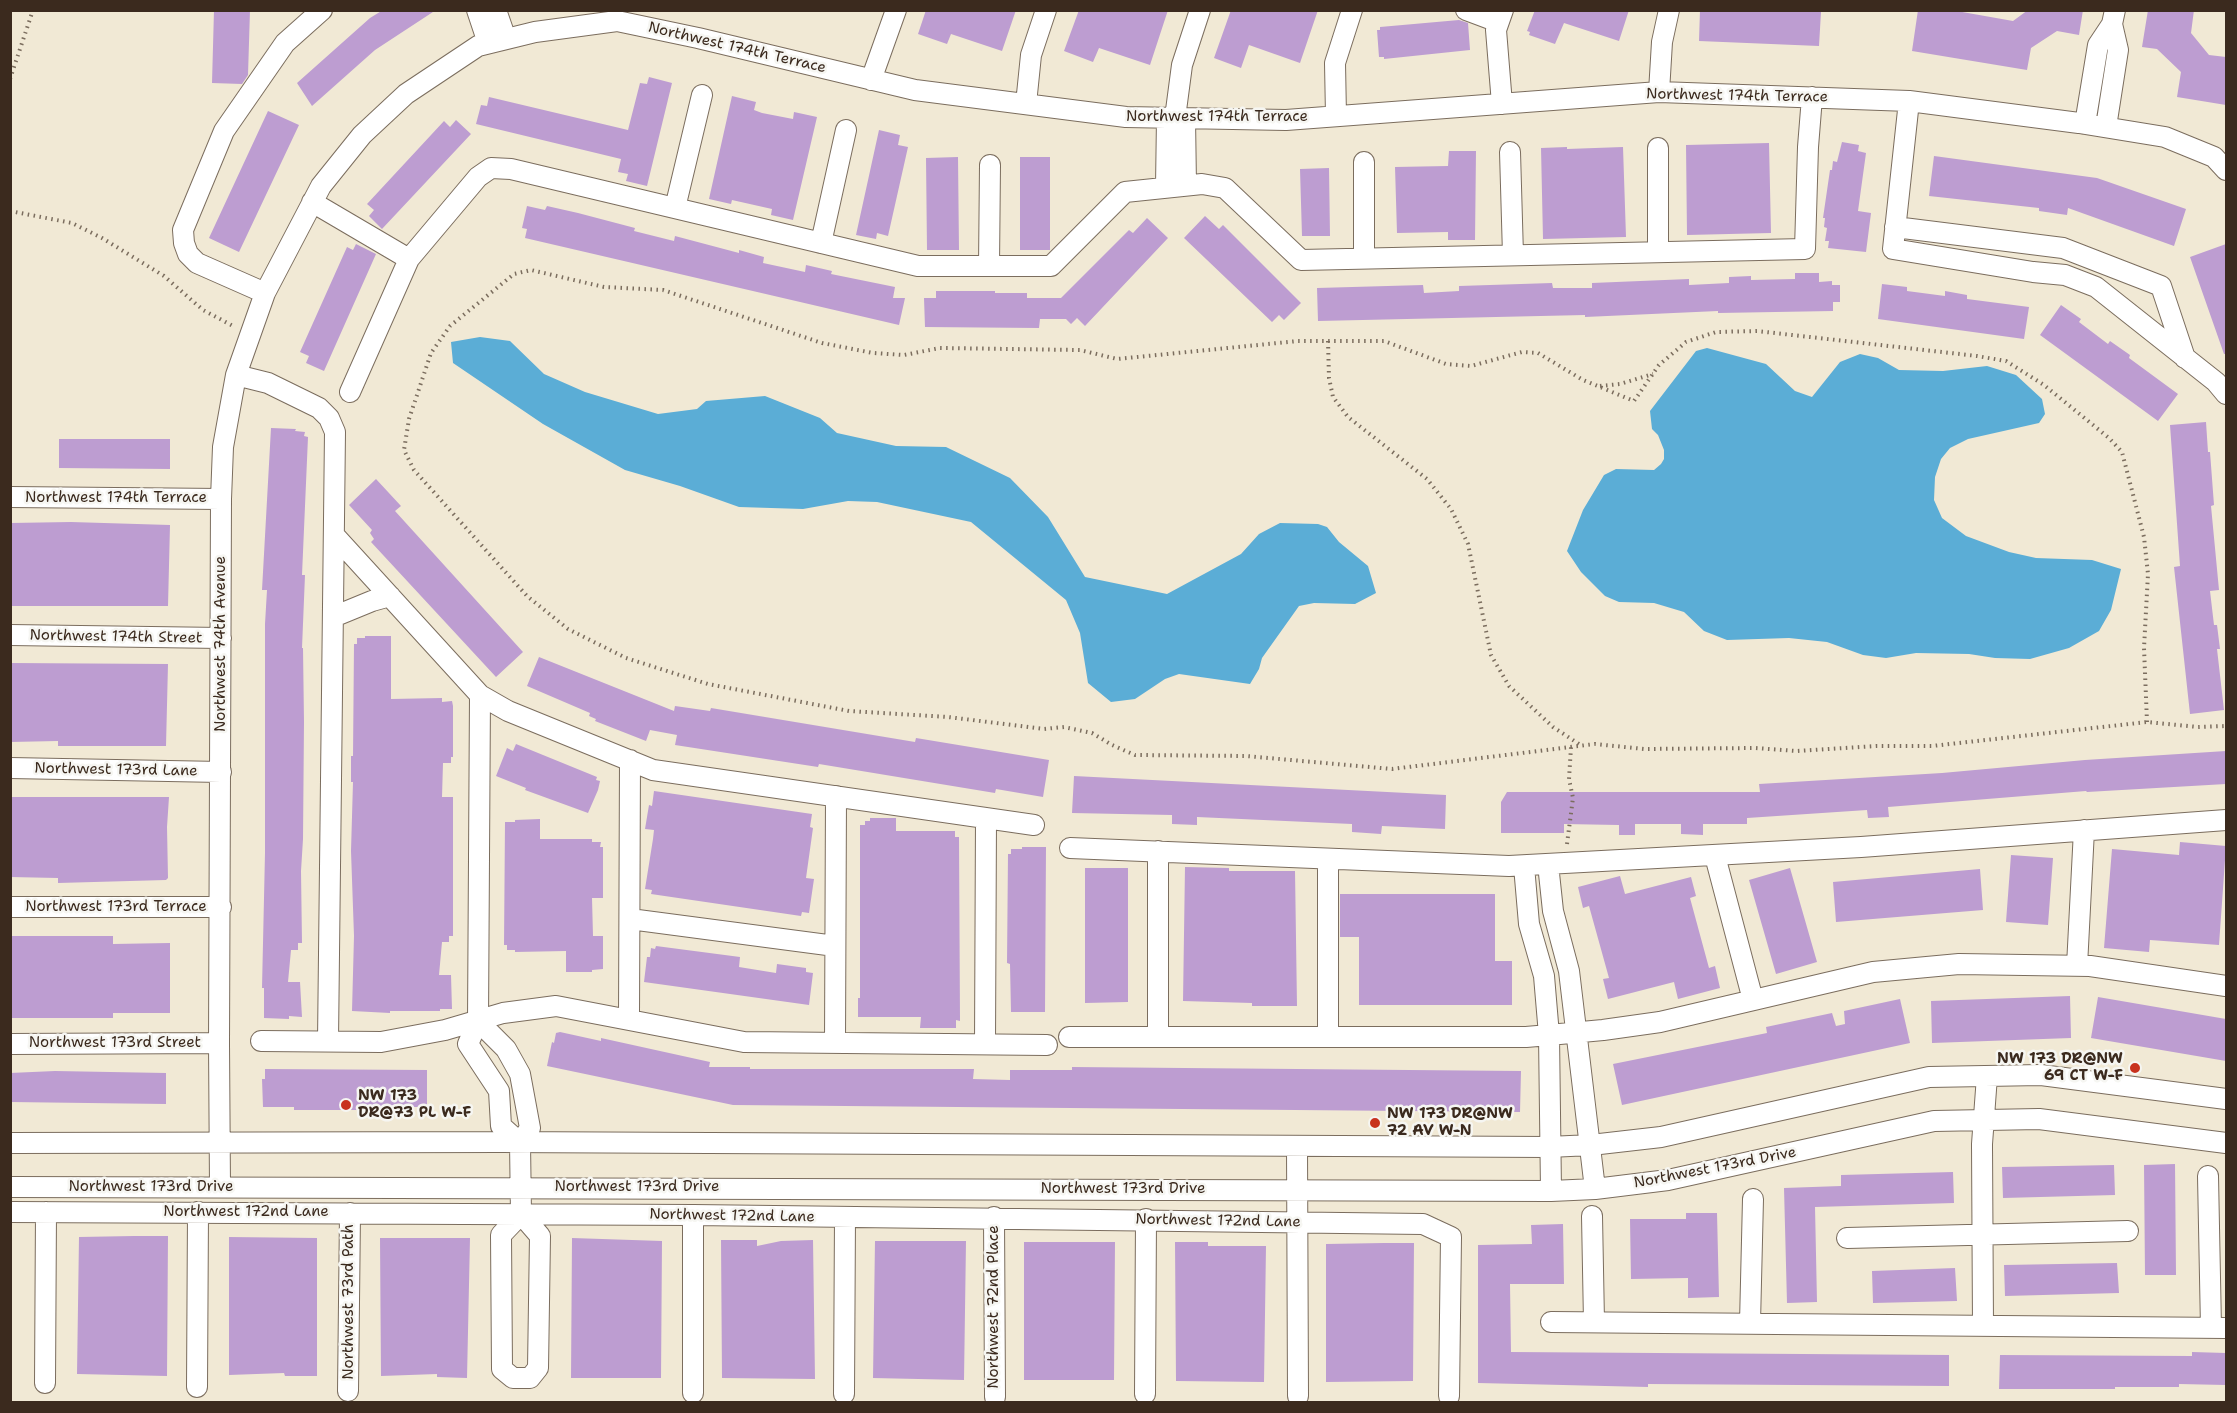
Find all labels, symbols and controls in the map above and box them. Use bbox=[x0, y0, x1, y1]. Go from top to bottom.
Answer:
street label: Northwest 174th Terrace bbox=[646, 19, 828, 77]
street label: Northwest 174th Terrace bbox=[1646, 85, 1828, 107]
street label: Northwest 174th Terrace bbox=[1126, 108, 1308, 126]
street label: Northwest 174th Terrace bbox=[25, 489, 207, 507]
street label: Northwest 74th Avenue bbox=[212, 556, 230, 732]
street label: Northwest 174th Street bbox=[29, 626, 203, 648]
street label: Northwest 173rd Lane bbox=[34, 760, 198, 780]
street label: Northwest 173rd Terrace bbox=[25, 898, 207, 916]
street label: Northwest 173rd Street bbox=[29, 1034, 201, 1052]
place label: NW 173 DR@NW 69 CT W-F bbox=[1997, 1050, 2123, 1085]
marker: NW 173 DR@NW 69 CT W-F bbox=[2128, 1061, 2142, 1075]
place label: NW 173 DR@73 PL W-F bbox=[358, 1087, 471, 1122]
marker: NW 173 DR@73 PL W-F bbox=[339, 1098, 353, 1112]
place label: NW 173 DR@NW 72 AV W-N bbox=[1387, 1105, 1513, 1140]
marker: NW 173 DR@NW 72 AV W-N bbox=[1368, 1116, 1382, 1130]
street label: Northwest 173rd Drive bbox=[1632, 1143, 1798, 1193]
street label: Northwest 173rd Drive bbox=[68, 1178, 234, 1196]
street label: Northwest 173rd Drive bbox=[554, 1178, 720, 1196]
street label: Northwest 173rd Drive bbox=[1040, 1180, 1206, 1198]
street label: Northwest 172nd Lane bbox=[163, 1203, 329, 1221]
street label: Northwest 172nd Lane bbox=[649, 1206, 815, 1226]
street label: Northwest 172nd Lane bbox=[1135, 1211, 1301, 1231]
street label: Northwest 73rd Path bbox=[340, 1224, 358, 1380]
street label: Northwest 72nd Place bbox=[985, 1225, 1003, 1389]

